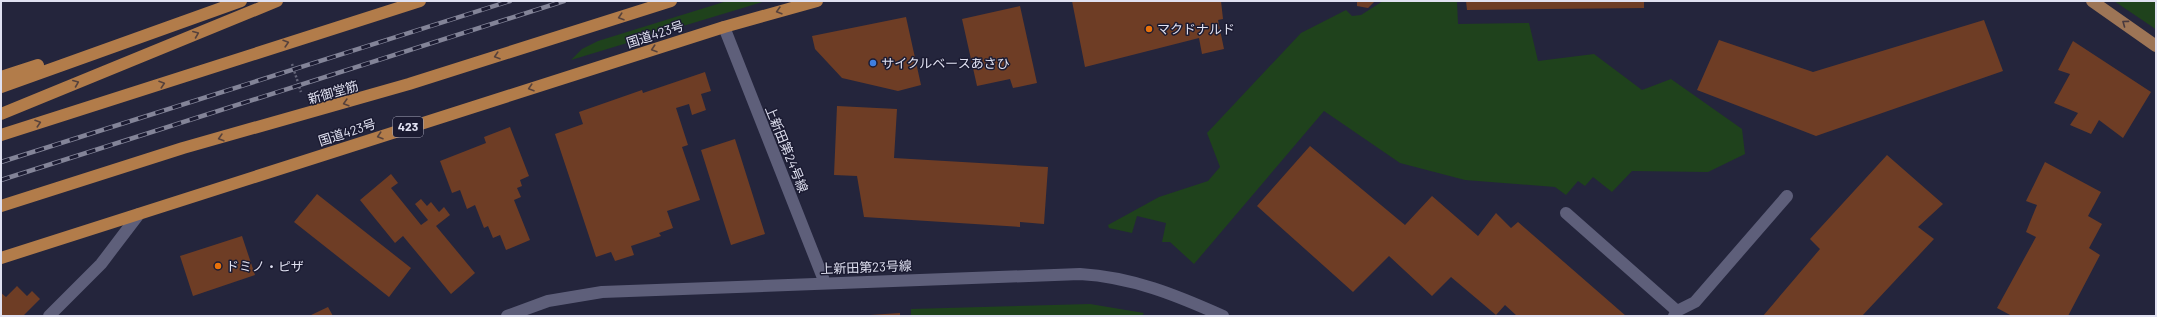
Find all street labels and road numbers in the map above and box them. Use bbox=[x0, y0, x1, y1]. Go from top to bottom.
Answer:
street label: 国道423号 bbox=[624, 17, 686, 51]
street label: 新御堂筋 bbox=[306, 77, 360, 107]
street label: 上新田第24号線 bbox=[762, 103, 812, 195]
street label: 国道423号 bbox=[316, 115, 378, 149]
road number: 423 bbox=[393, 117, 423, 137]
street label: 上新田第23号線 bbox=[820, 257, 912, 277]

